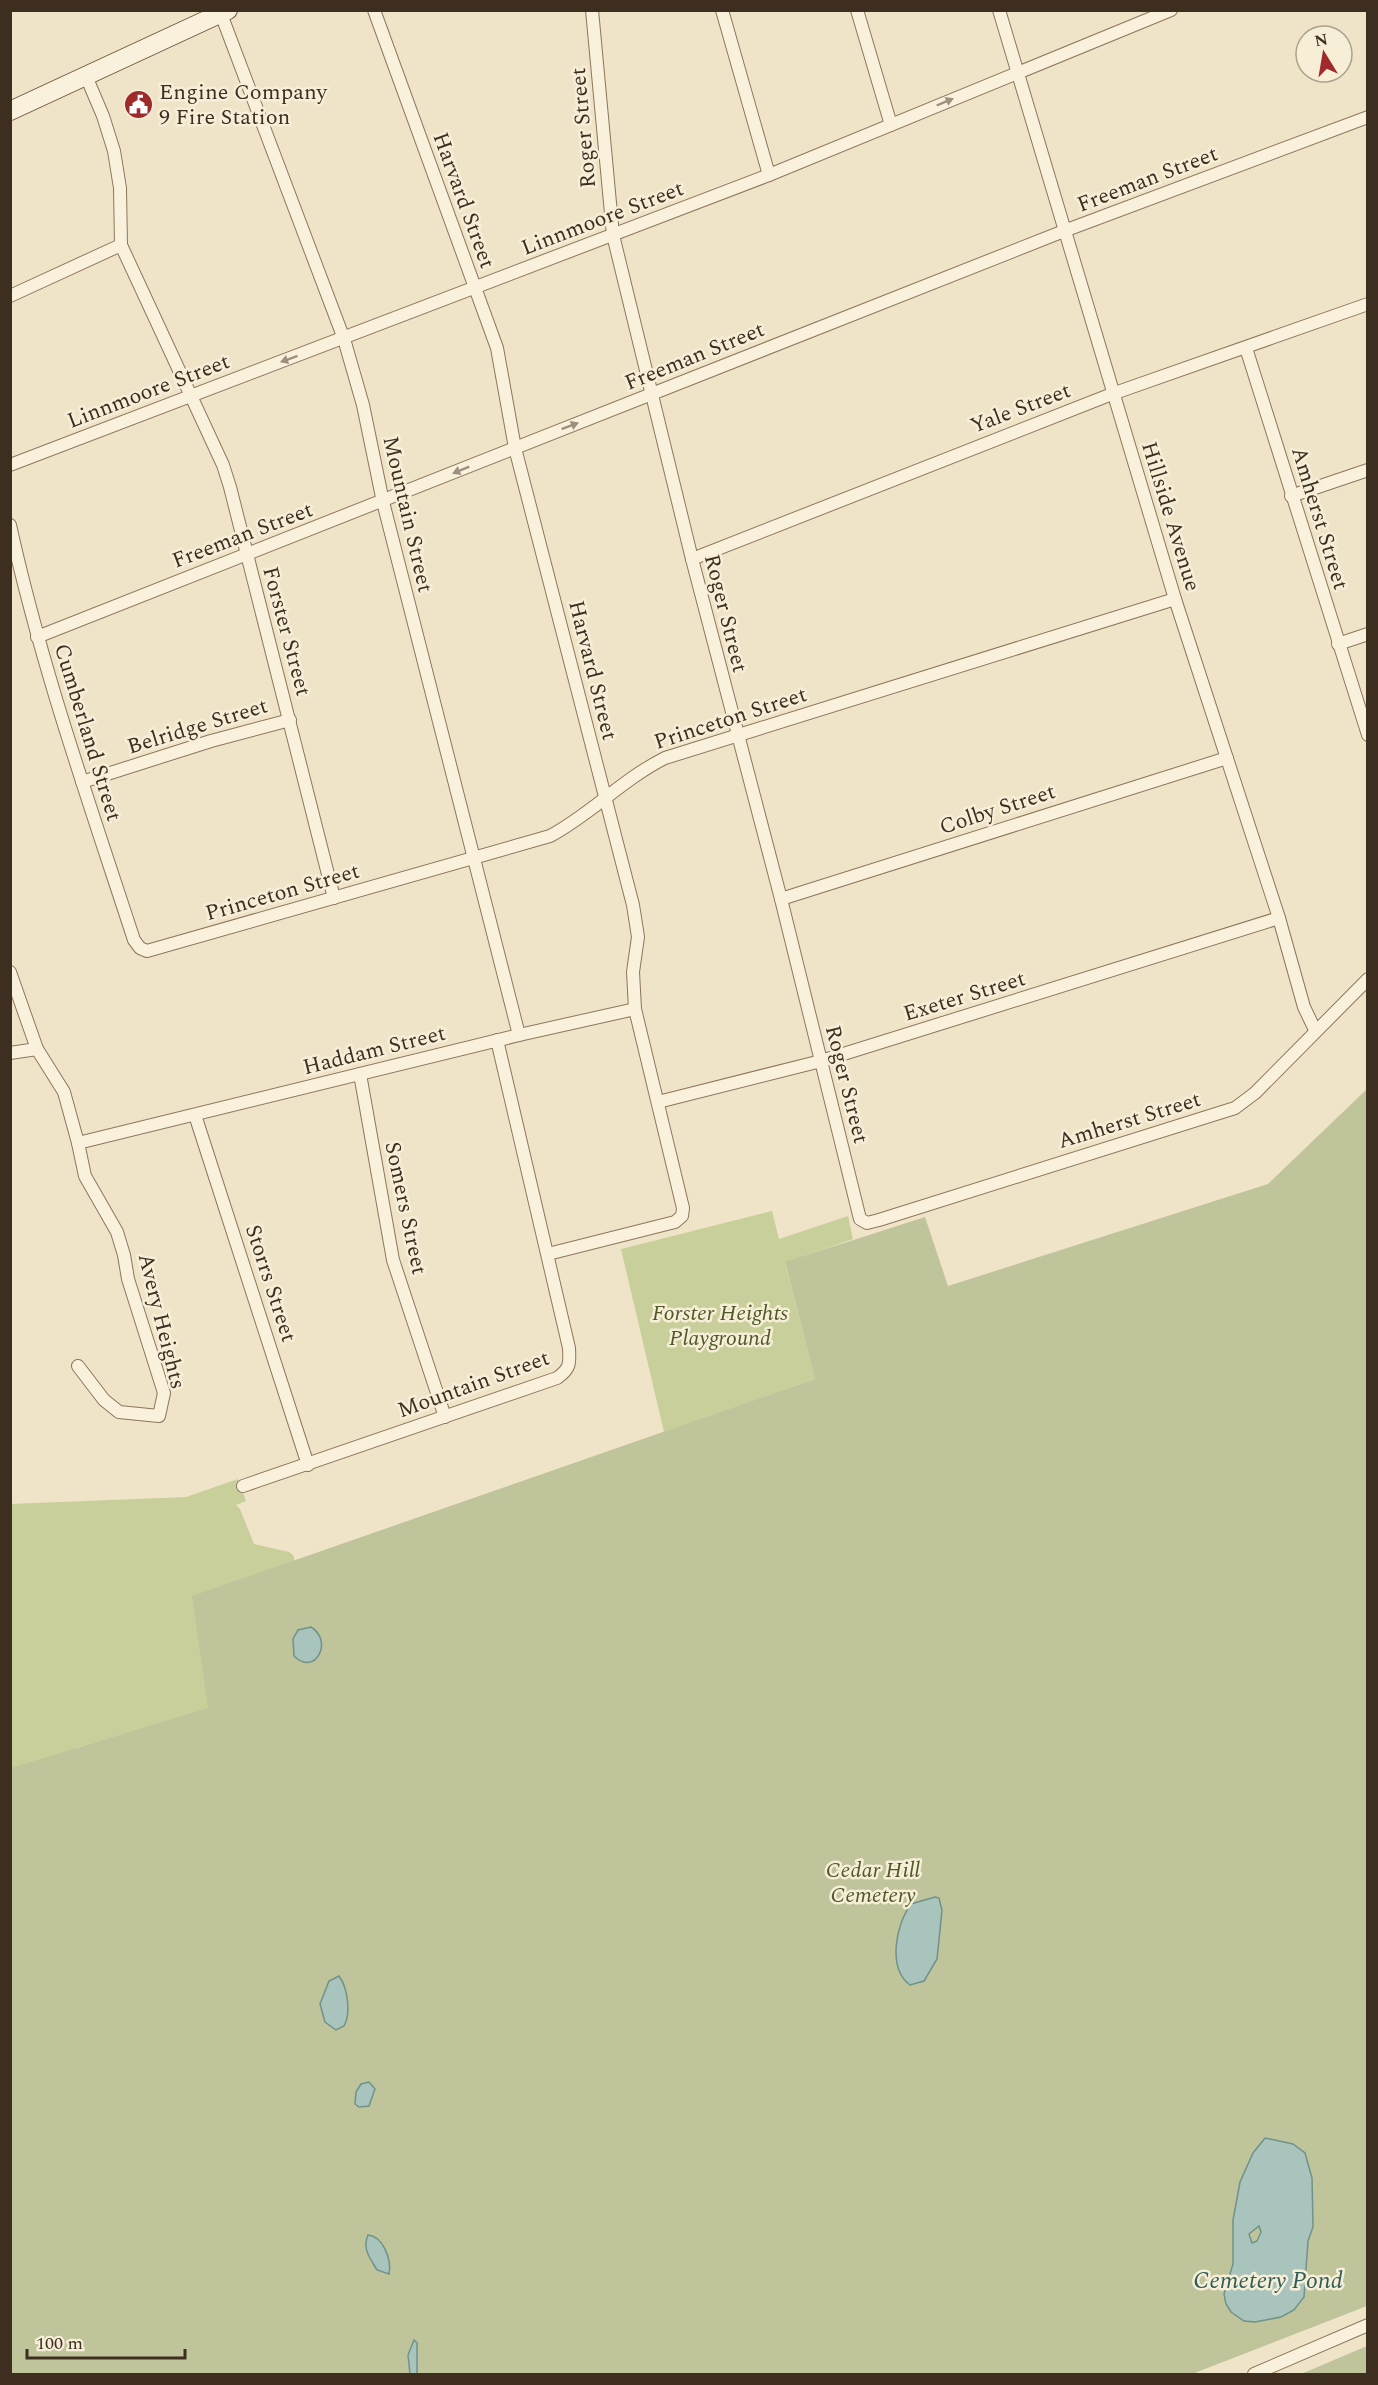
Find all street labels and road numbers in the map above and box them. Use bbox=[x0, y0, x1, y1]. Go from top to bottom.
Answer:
street label: Roger Street bbox=[562, 66, 605, 189]
street label: Harvard Street bbox=[424, 128, 504, 273]
street label: Freeman Street bbox=[1072, 137, 1223, 221]
street label: Linnmoore Street bbox=[516, 172, 689, 265]
street label: Freeman Street bbox=[620, 313, 770, 400]
street label: Linnmoore Street bbox=[62, 345, 235, 438]
street label: Yale Street bbox=[965, 374, 1076, 443]
street label: Mountain Street bbox=[374, 433, 442, 596]
street label: Hillside Avenue bbox=[1132, 437, 1209, 595]
street label: Amherst Street bbox=[1282, 443, 1357, 594]
street label: Freeman Street bbox=[167, 493, 318, 577]
street label: Roger Street bbox=[695, 551, 756, 676]
street label: Forster Street bbox=[253, 563, 320, 700]
street label: Harvard Street bbox=[559, 597, 626, 744]
street label: Cumberland Street bbox=[45, 639, 130, 826]
street label: Princeton Street bbox=[650, 678, 811, 759]
street label: Belridge Street bbox=[123, 689, 272, 763]
street label: Colby Street bbox=[935, 775, 1060, 844]
street label: Princeton Street bbox=[201, 855, 364, 930]
street label: Exeter Street bbox=[899, 962, 1030, 1031]
street label: Haddam Street bbox=[299, 1017, 449, 1084]
street label: Roger Street bbox=[816, 1022, 877, 1147]
street label: Amherst Street bbox=[1054, 1083, 1205, 1158]
street label: Somers Street bbox=[375, 1139, 436, 1278]
street label: Storrs Street bbox=[236, 1220, 305, 1347]
street label: Avery Heights bbox=[129, 1250, 194, 1393]
street label: Mountain Street bbox=[393, 1342, 554, 1427]

